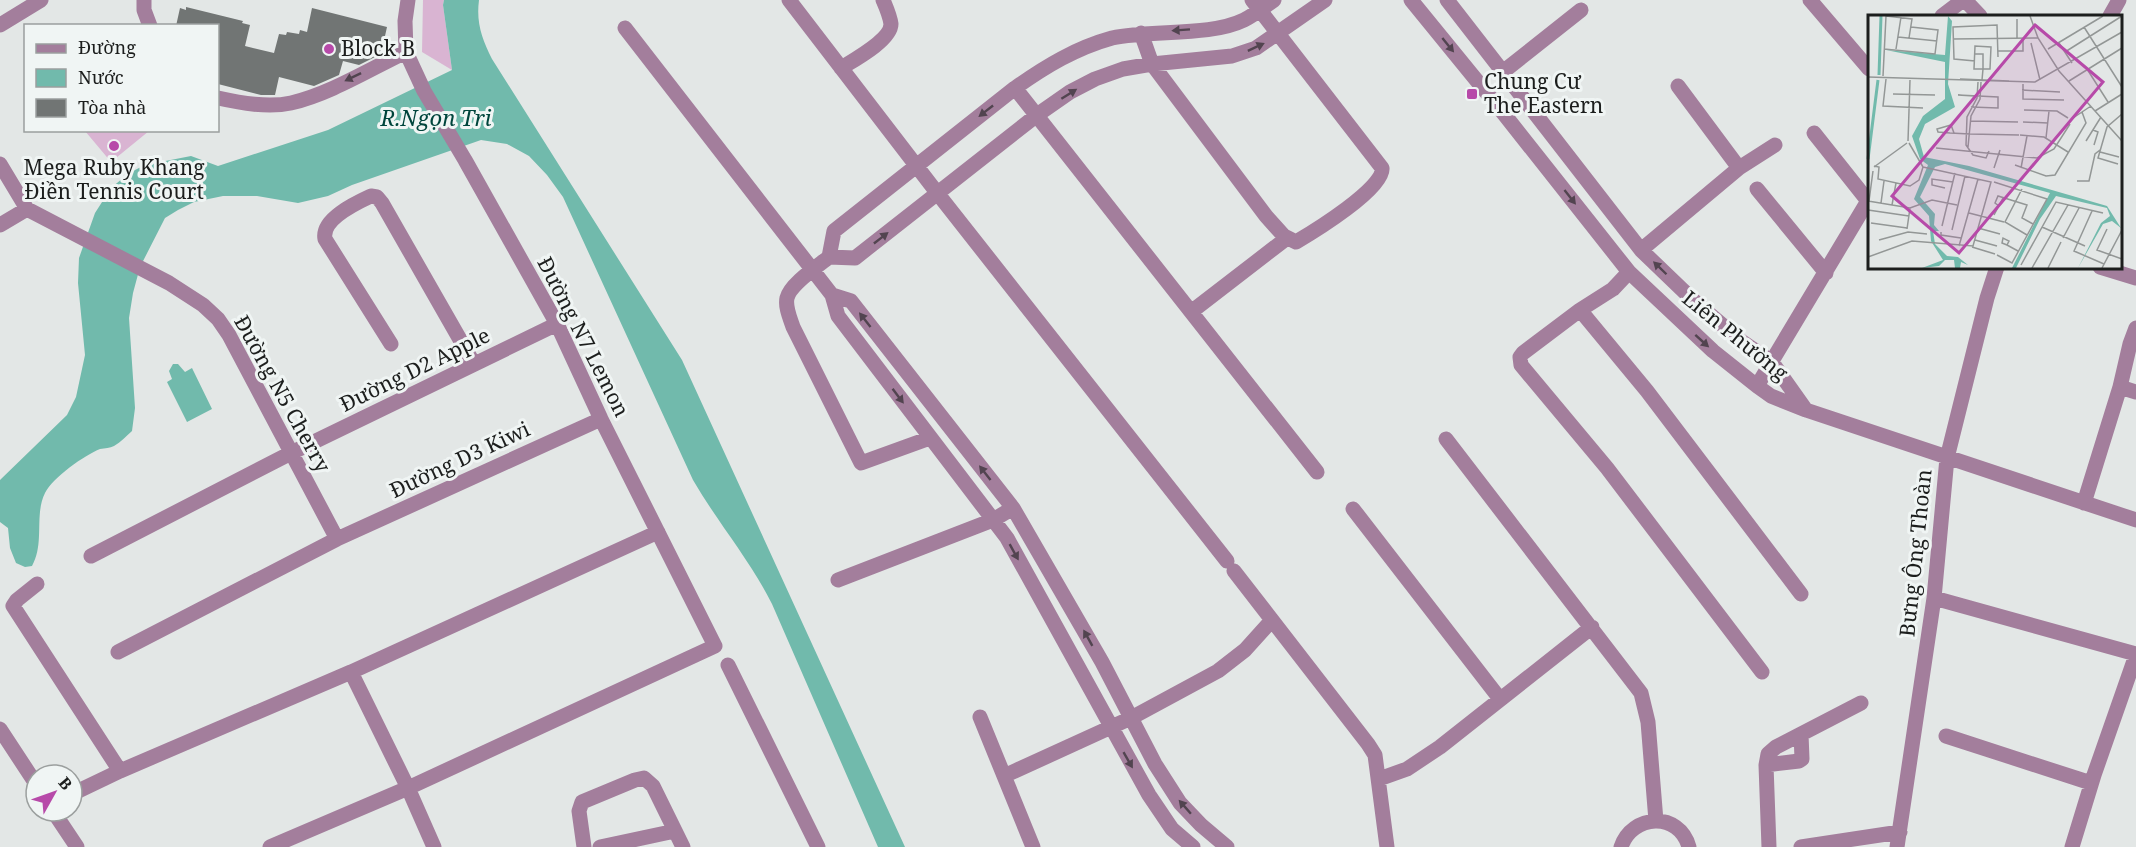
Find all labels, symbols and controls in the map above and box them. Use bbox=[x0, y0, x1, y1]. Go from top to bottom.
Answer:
inset map bbox=[1868, 15, 2121, 268]
legend bbox=[24, 24, 219, 132]
one-way arrow bbox=[1171, 26, 1190, 35]
place label: Block B bbox=[341, 34, 415, 62]
text: Đường bbox=[78, 35, 136, 59]
one-way arrow bbox=[1442, 37, 1455, 53]
marker: Block B bbox=[322, 42, 336, 56]
one-way arrow bbox=[1247, 42, 1264, 51]
text: Nước bbox=[78, 65, 124, 89]
place label: Chung Cư The Eastern bbox=[1484, 67, 1603, 119]
one-way arrow bbox=[345, 73, 362, 82]
marker: Chung Cư The Eastern bbox=[1465, 87, 1479, 101]
one-way arrow bbox=[1061, 88, 1077, 99]
text: Tòa nhà bbox=[78, 95, 147, 119]
water label: R.Ngọn Tri bbox=[379, 102, 492, 132]
one-way arrow bbox=[978, 104, 994, 117]
marker: Mega Ruby Khang Điền Tennis Court bbox=[107, 139, 121, 153]
place label: Mega Ruby Khang Điền Tennis Court bbox=[23, 153, 205, 205]
one-way arrow bbox=[1564, 190, 1576, 205]
one-way arrow bbox=[872, 232, 888, 244]
street label: Đường N7 Lemon bbox=[531, 252, 636, 421]
one-way arrow bbox=[1653, 261, 1668, 275]
street label: Liên Phường bbox=[1677, 284, 1795, 387]
street label: Đường N5 Cherry bbox=[228, 310, 338, 477]
one-way arrow bbox=[859, 312, 871, 327]
street label: Đường D2 Apple bbox=[335, 321, 494, 418]
one-way arrow bbox=[1694, 334, 1709, 348]
one-way arrow bbox=[892, 388, 904, 403]
street label: Đường D3 Kiwi bbox=[385, 414, 534, 504]
one-way arrow bbox=[979, 465, 992, 481]
street label: Bưng Ông Thoàn bbox=[1892, 468, 1938, 638]
one-way arrow bbox=[1009, 544, 1020, 560]
one-way arrow bbox=[1083, 629, 1093, 646]
one-way arrow bbox=[1123, 752, 1134, 768]
north arrow bbox=[24, 763, 84, 823]
text: B bbox=[54, 772, 78, 795]
one-way arrow bbox=[1178, 799, 1191, 815]

